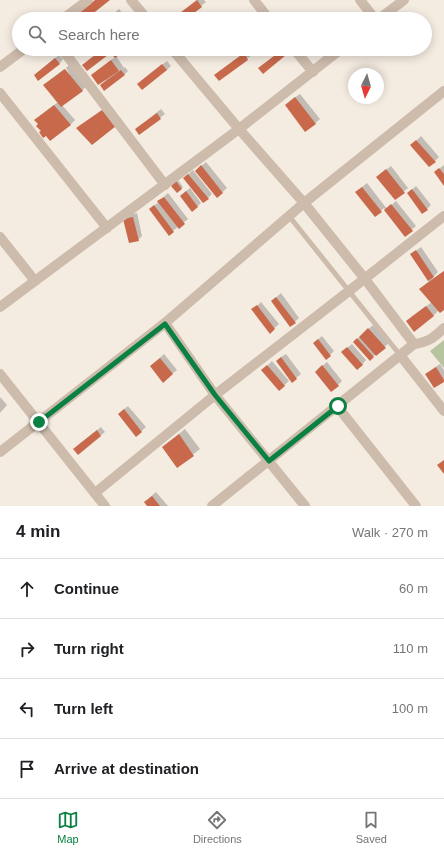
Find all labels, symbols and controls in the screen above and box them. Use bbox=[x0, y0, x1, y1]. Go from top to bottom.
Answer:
search box bbox=[12, 12, 432, 56]
icon: search bbox=[26, 23, 48, 45]
text: Search here bbox=[58, 26, 140, 43]
north arrow bbox=[348, 68, 384, 104]
route start bbox=[329, 397, 347, 415]
route end bbox=[30, 413, 48, 431]
text: 4 min bbox=[16, 522, 60, 541]
text: Walk · 270 m bbox=[352, 525, 428, 540]
icon: ahead bbox=[16, 578, 38, 600]
text: Continue bbox=[54, 580, 119, 597]
text: 60 m bbox=[399, 581, 428, 596]
icon: right bbox=[16, 638, 38, 660]
text: Turn right bbox=[54, 640, 124, 657]
text: 110 m bbox=[393, 641, 428, 656]
icon: left bbox=[16, 698, 38, 720]
text: Turn left bbox=[54, 700, 113, 717]
text: 100 m bbox=[392, 701, 428, 716]
icon: arrive bbox=[16, 758, 38, 780]
text: Arrive at destination bbox=[54, 760, 199, 777]
tab: Map bbox=[57, 809, 79, 845]
tab: Directions bbox=[193, 809, 242, 845]
tab: Saved bbox=[356, 809, 387, 845]

